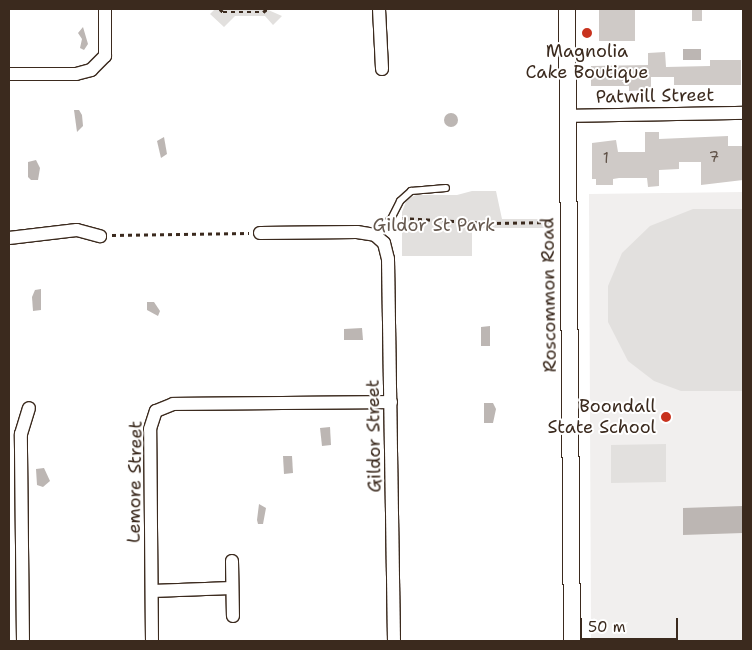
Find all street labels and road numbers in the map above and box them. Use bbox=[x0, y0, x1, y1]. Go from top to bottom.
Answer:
street label: Patwill Street bbox=[595, 84, 715, 108]
street label: Roscommon Road bbox=[537, 217, 561, 373]
street label: Gildor Street bbox=[362, 379, 386, 493]
street label: Lemore Street bbox=[123, 421, 147, 543]

